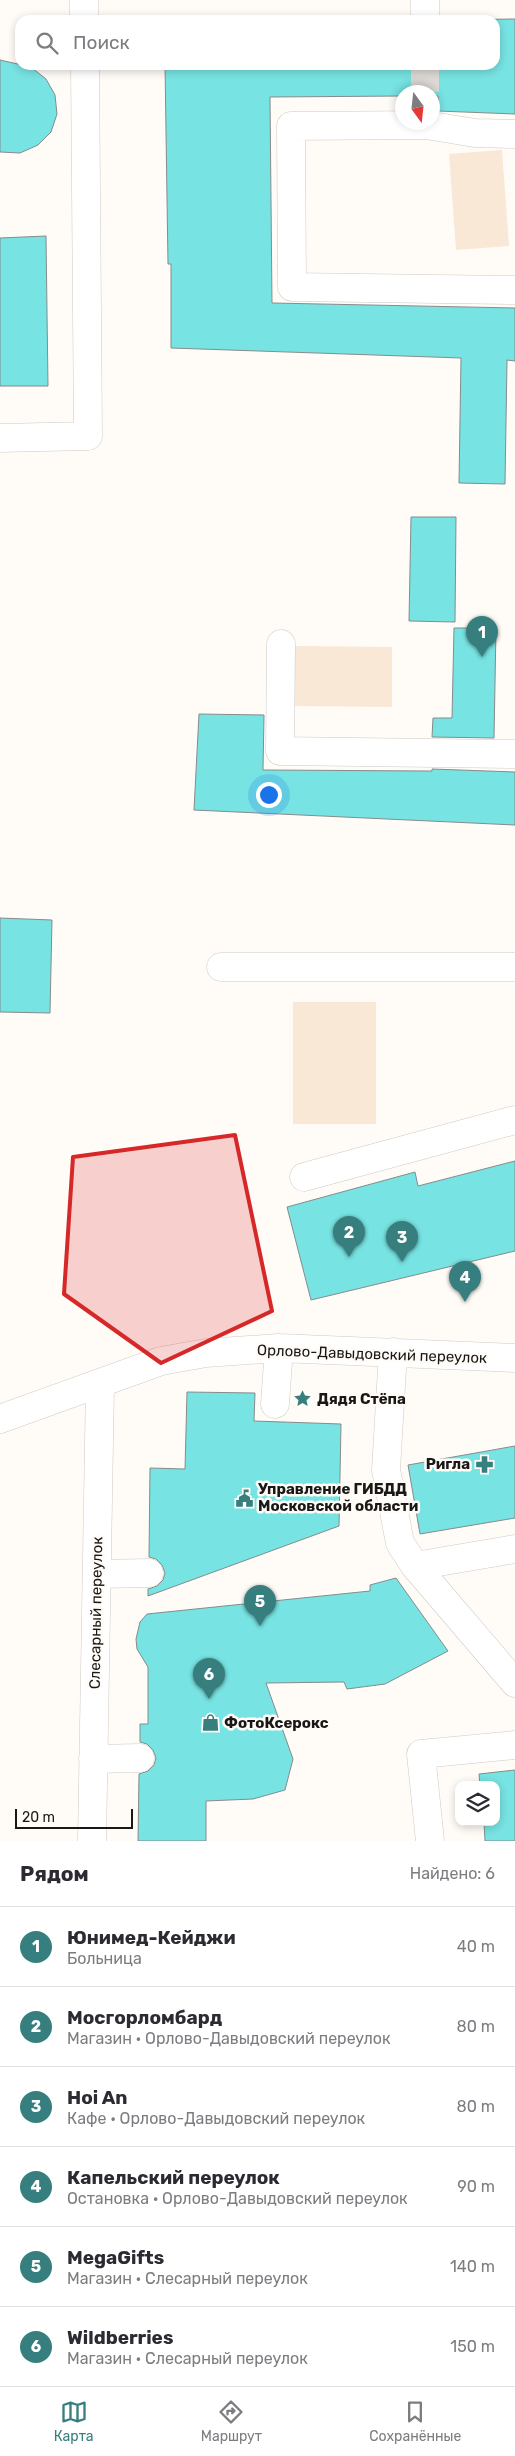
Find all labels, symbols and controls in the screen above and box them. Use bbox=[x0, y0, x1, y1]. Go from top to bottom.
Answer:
search box bbox=[15, 15, 500, 70]
icon: search bbox=[33, 29, 61, 57]
text: Поиск bbox=[73, 31, 130, 54]
north arrow bbox=[395, 85, 440, 130]
pin: 1 bbox=[466, 616, 498, 657]
your location bbox=[256, 782, 282, 808]
pin: 2 bbox=[333, 1216, 365, 1257]
pin: 3 bbox=[386, 1221, 418, 1262]
pin: 4 bbox=[449, 1261, 481, 1302]
street label: Орлово-Давыдовский переулок bbox=[257, 1341, 487, 1367]
place icon: Дядя Стёпа bbox=[293, 1389, 313, 1409]
place label: Дядя Стёпа bbox=[317, 1390, 406, 1408]
pharmacy icon: Ригла bbox=[474, 1454, 494, 1474]
place label: Ригла bbox=[426, 1455, 470, 1473]
place label: Управление ГИБДД Московской области bbox=[258, 1480, 418, 1515]
public building icon: Управление ГИБДД Московской области bbox=[234, 1488, 254, 1508]
street label: Слесарный переулок bbox=[86, 1537, 106, 1689]
pin: 5 bbox=[244, 1585, 276, 1626]
pin: 6 bbox=[193, 1658, 225, 1699]
shop icon: ФотоКсерокс bbox=[200, 1713, 220, 1733]
place label: ФотоКсерокс bbox=[224, 1714, 329, 1732]
map controls bbox=[455, 1781, 500, 1826]
button: layers bbox=[455, 1781, 500, 1826]
scale bar bbox=[15, 1806, 132, 1829]
text: 20 m bbox=[22, 1809, 55, 1826]
text: Рядом bbox=[20, 1861, 89, 1886]
text: Найдено: 6 bbox=[410, 1864, 495, 1883]
text: Юнимед-Кейджи bbox=[67, 1926, 236, 1949]
text: 1 bbox=[32, 1937, 40, 1956]
text: 40 m bbox=[457, 1937, 495, 1956]
text: Больница bbox=[67, 1949, 142, 1968]
text: Мосгорломбард bbox=[67, 2006, 222, 2029]
text: 2 bbox=[31, 2017, 41, 2036]
text: 80 m bbox=[457, 2017, 495, 2036]
text: Магазин · Орлово-Давыдовский переулок bbox=[67, 2029, 391, 2048]
text: Hoi An bbox=[67, 2086, 128, 2109]
text: 3 bbox=[31, 2097, 41, 2116]
text: 80 m bbox=[457, 2097, 495, 2116]
text: Кафе · Орлово-Давыдовский переулок bbox=[67, 2109, 365, 2128]
text: Капельский переулок bbox=[67, 2166, 280, 2189]
text: 4 bbox=[31, 2177, 41, 2196]
text: 90 m bbox=[457, 2177, 495, 2196]
text: Остановка · Орлово-Давыдовский переулок bbox=[67, 2189, 408, 2208]
text: MegaGifts bbox=[67, 2246, 164, 2269]
text: 5 bbox=[31, 2257, 41, 2276]
text: 140 m bbox=[450, 2257, 495, 2276]
text: Магазин · Слесарный переулок bbox=[67, 2269, 308, 2288]
text: Wildberries bbox=[67, 2326, 173, 2349]
text: 6 bbox=[31, 2337, 41, 2356]
text: 150 m bbox=[450, 2337, 495, 2356]
text: Магазин · Слесарный переулок bbox=[67, 2349, 308, 2368]
tab: Карта bbox=[54, 2398, 94, 2445]
tab: Маршрут bbox=[201, 2398, 262, 2445]
tab: Сохранённые bbox=[369, 2398, 461, 2445]

